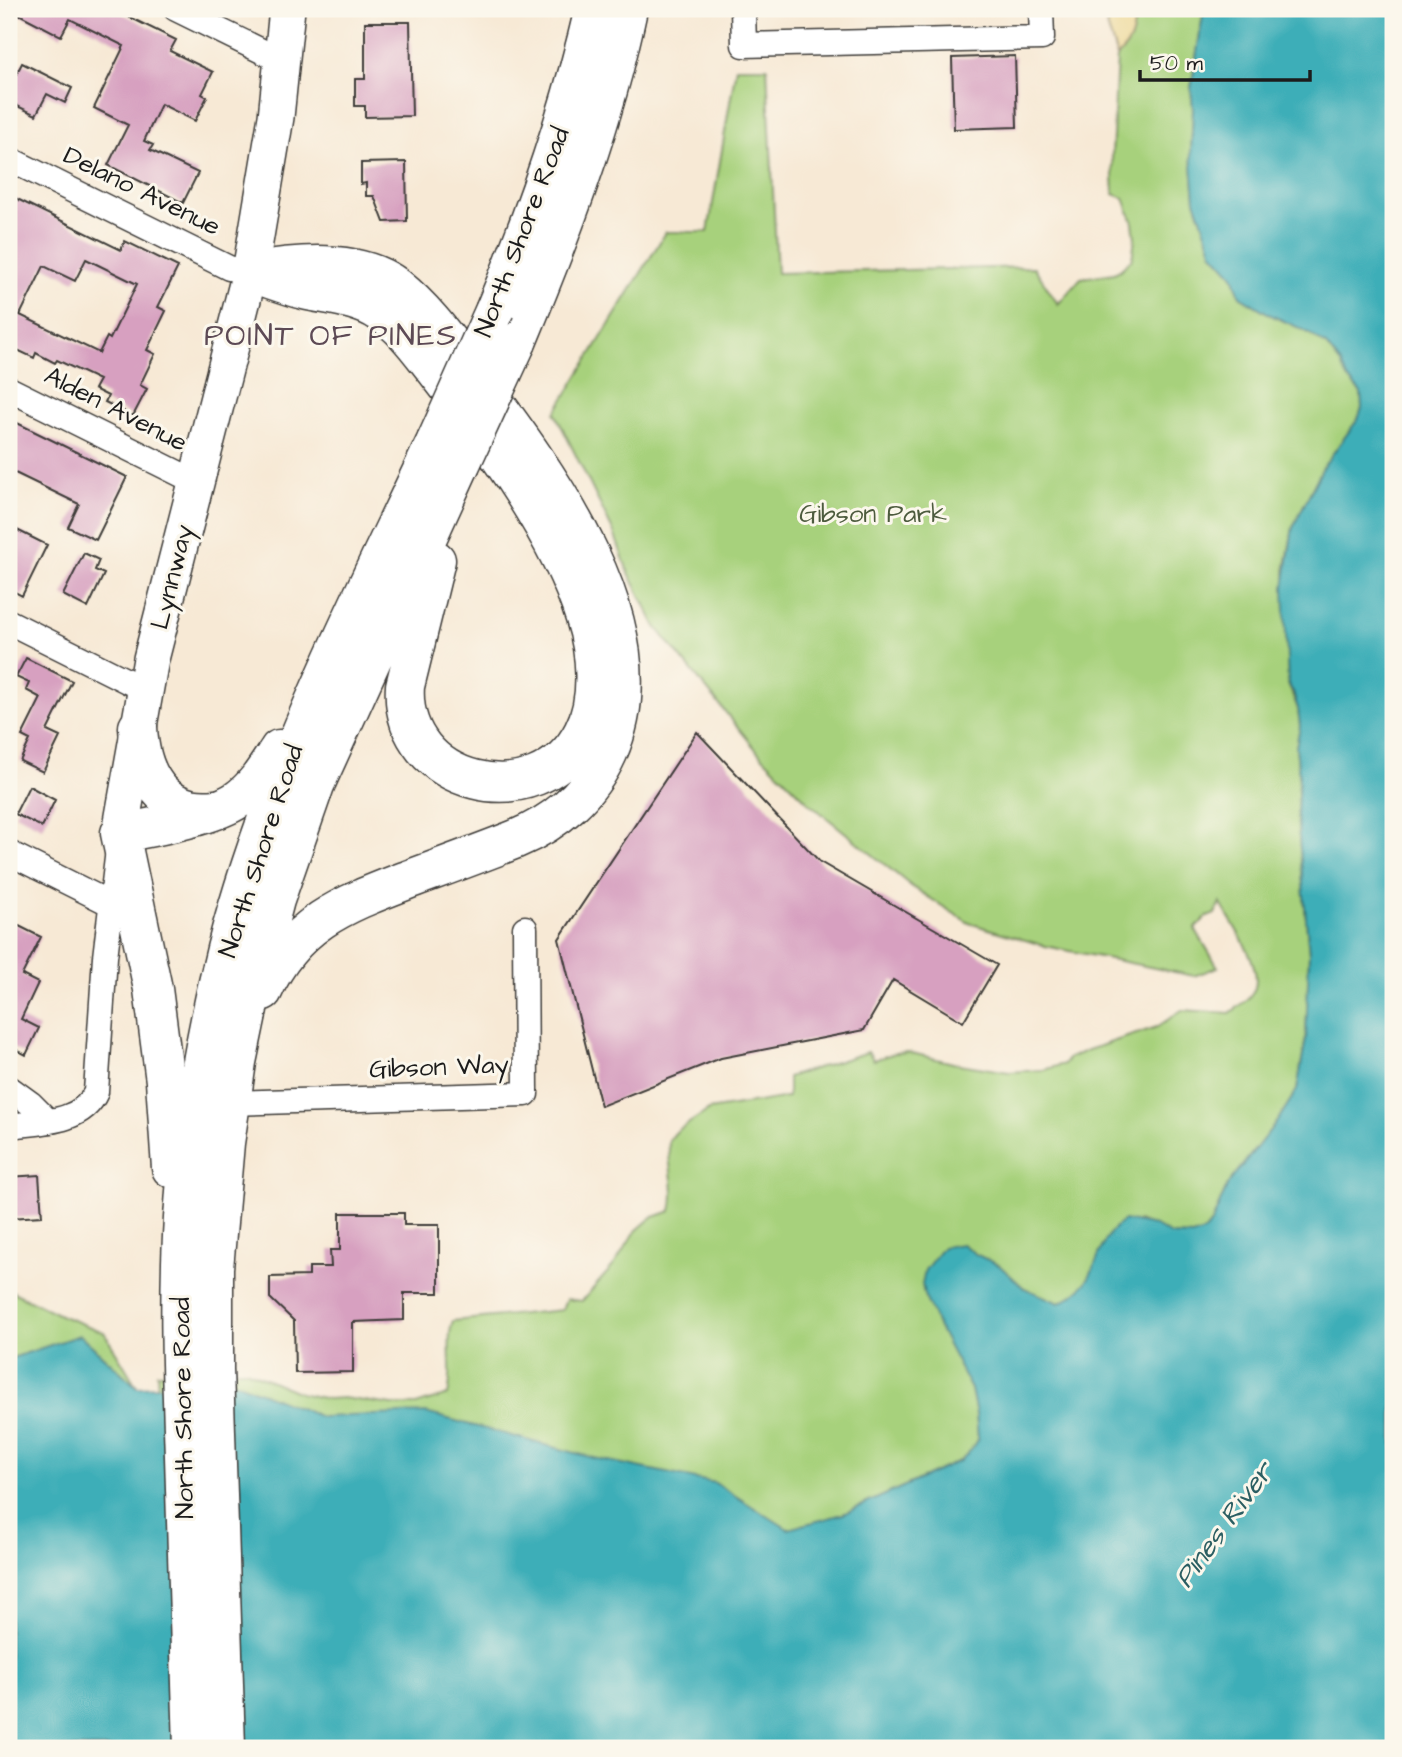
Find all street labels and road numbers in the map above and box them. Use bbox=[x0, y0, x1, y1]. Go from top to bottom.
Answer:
street label: North Shore Road bbox=[465, 122, 579, 342]
street label: Delano Avenue bbox=[57, 137, 227, 245]
street label: Alden Avenue bbox=[38, 358, 194, 460]
street label: Lynnway bbox=[142, 521, 204, 634]
street label: North Shore Road bbox=[210, 740, 312, 962]
street label: Gibson Way bbox=[369, 1047, 509, 1089]
street label: North Shore Road bbox=[163, 1297, 203, 1519]

